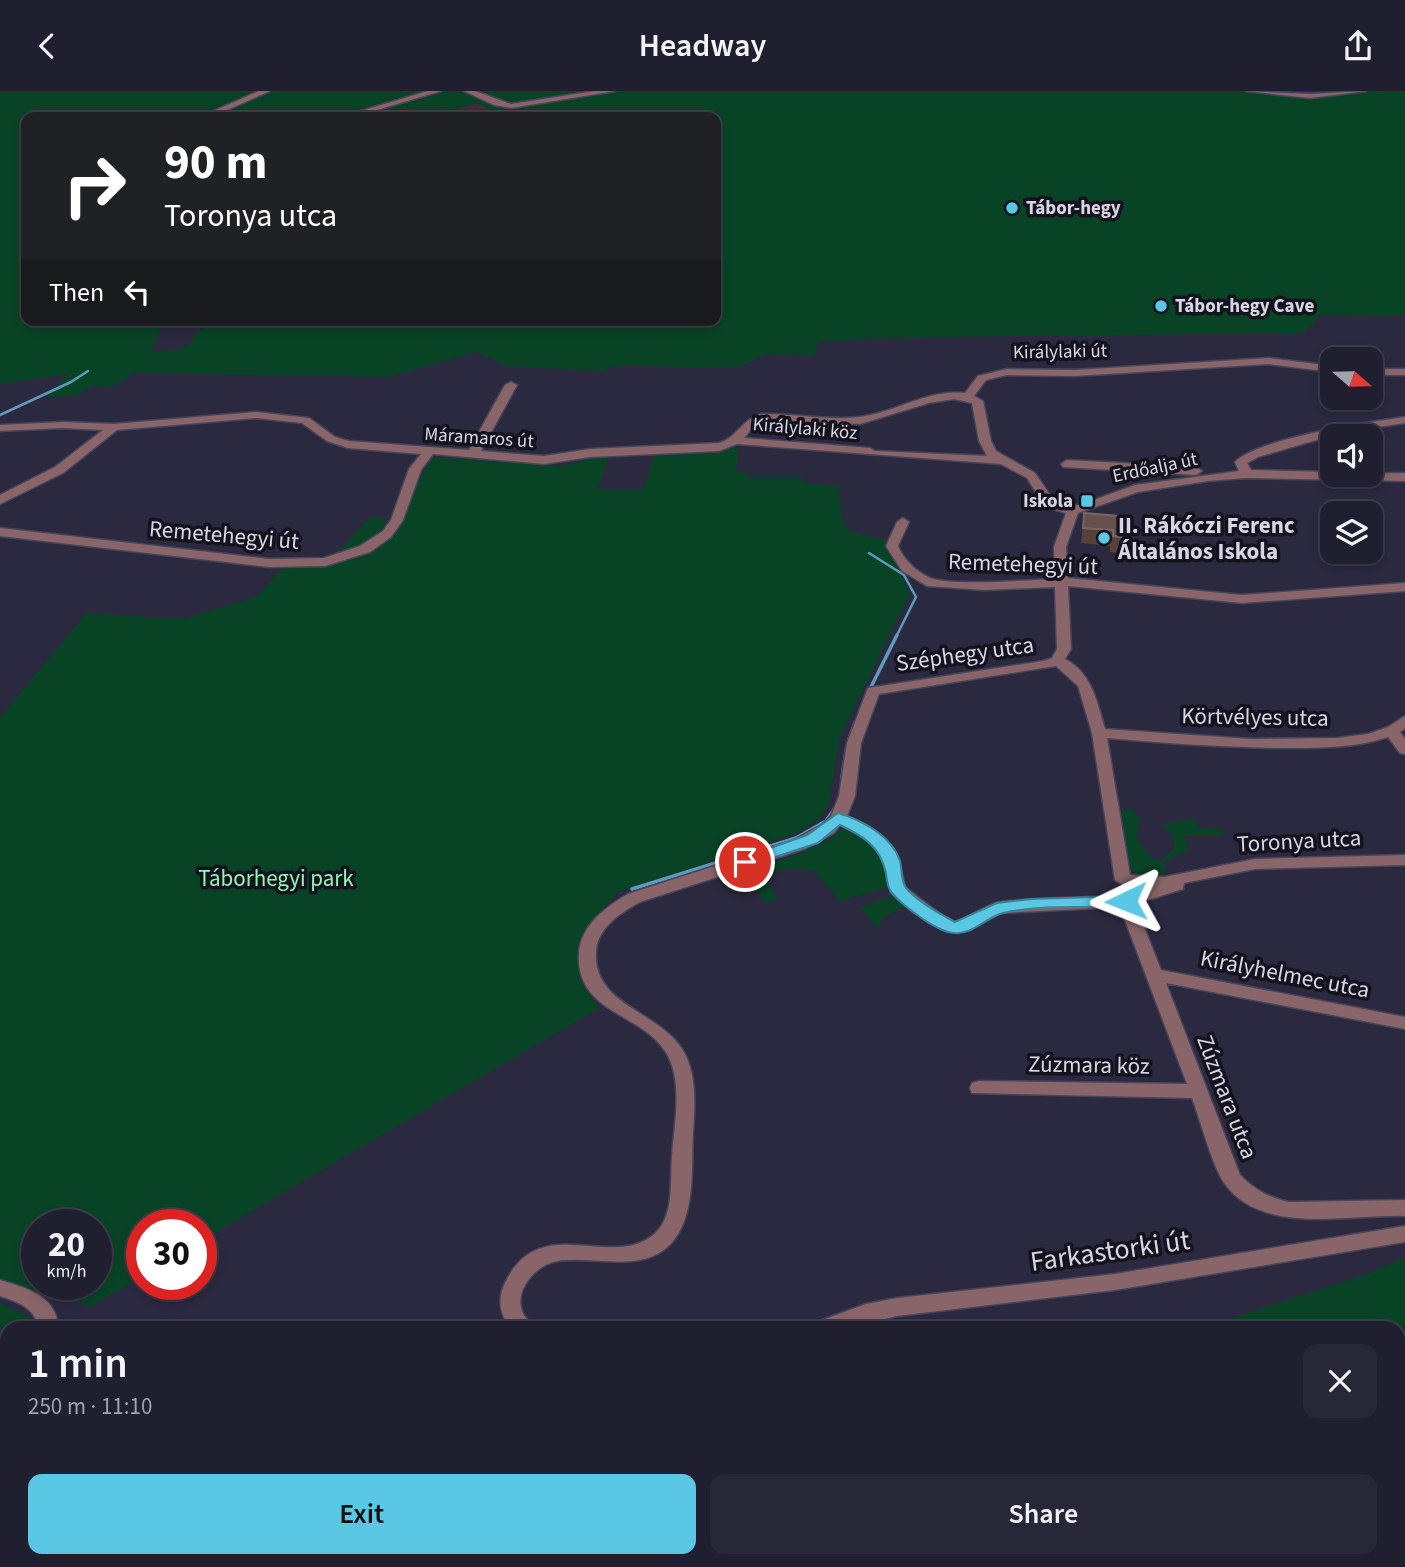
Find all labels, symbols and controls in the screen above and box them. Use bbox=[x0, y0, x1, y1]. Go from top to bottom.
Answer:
text: Headway bbox=[639, 23, 766, 69]
icon: back bbox=[28, 27, 66, 65]
icon: share bbox=[1339, 27, 1377, 65]
text: 90 m bbox=[164, 128, 268, 198]
icon: right bbox=[49, 140, 140, 231]
text: Toronya utca bbox=[164, 193, 337, 239]
place label: Tábor-hegy bbox=[1026, 195, 1121, 222]
marker: Tábor-hegy bbox=[1004, 200, 1020, 216]
icon: left bbox=[118, 273, 156, 311]
text: Then bbox=[49, 274, 104, 311]
place label: Tábor-hegy Cave bbox=[1175, 293, 1314, 320]
marker: Tábor-hegy Cave bbox=[1153, 298, 1169, 314]
street label: Királylaki út bbox=[1013, 338, 1108, 366]
north arrow bbox=[1320, 347, 1382, 409]
map controls bbox=[1320, 347, 1383, 564]
street label: Királylaki köz bbox=[752, 411, 858, 447]
street label: Máramaros út bbox=[423, 421, 535, 455]
button: sound bbox=[1320, 424, 1383, 487]
street label: Erdőalja út bbox=[1110, 446, 1201, 490]
place label: Iskola bbox=[1023, 488, 1073, 515]
marker: Iskola bbox=[1079, 493, 1095, 509]
button: layers bbox=[1320, 501, 1383, 564]
place label: II. Rákóczi Ferenc Általános Iskola bbox=[1117, 509, 1295, 568]
street label: Remetehegyi út bbox=[148, 512, 301, 558]
marker: II. Rákóczi Ferenc Általános Iskola bbox=[1096, 530, 1112, 546]
street label: Remetehegyi út bbox=[947, 545, 1099, 583]
street label: Széphegy utca bbox=[894, 628, 1036, 680]
street label: Körtvélyes utca bbox=[1181, 699, 1329, 735]
street label: Toronya utca bbox=[1236, 821, 1362, 861]
pin bbox=[715, 832, 775, 892]
icon: arrive bbox=[726, 843, 764, 881]
park label: Táborhegyi park bbox=[198, 862, 354, 895]
position arrow bbox=[1089, 864, 1163, 938]
street label: Királyhelmec utca bbox=[1198, 941, 1372, 1007]
street label: Zúzmara utca bbox=[1188, 1030, 1266, 1164]
street label: Zúzmara köz bbox=[1028, 1047, 1150, 1083]
speed limit sign: 30 bbox=[126, 1209, 217, 1300]
text: 20 bbox=[48, 1220, 85, 1270]
street label: Farkastorki út bbox=[1028, 1220, 1193, 1282]
text: km/h bbox=[47, 1259, 86, 1284]
text: 1 min bbox=[28, 1334, 128, 1394]
button: close bbox=[1303, 1344, 1377, 1418]
text: 250 m · 11:10 bbox=[28, 1390, 152, 1423]
button: Exit bbox=[28, 1474, 696, 1554]
button: Share bbox=[710, 1474, 1377, 1554]

